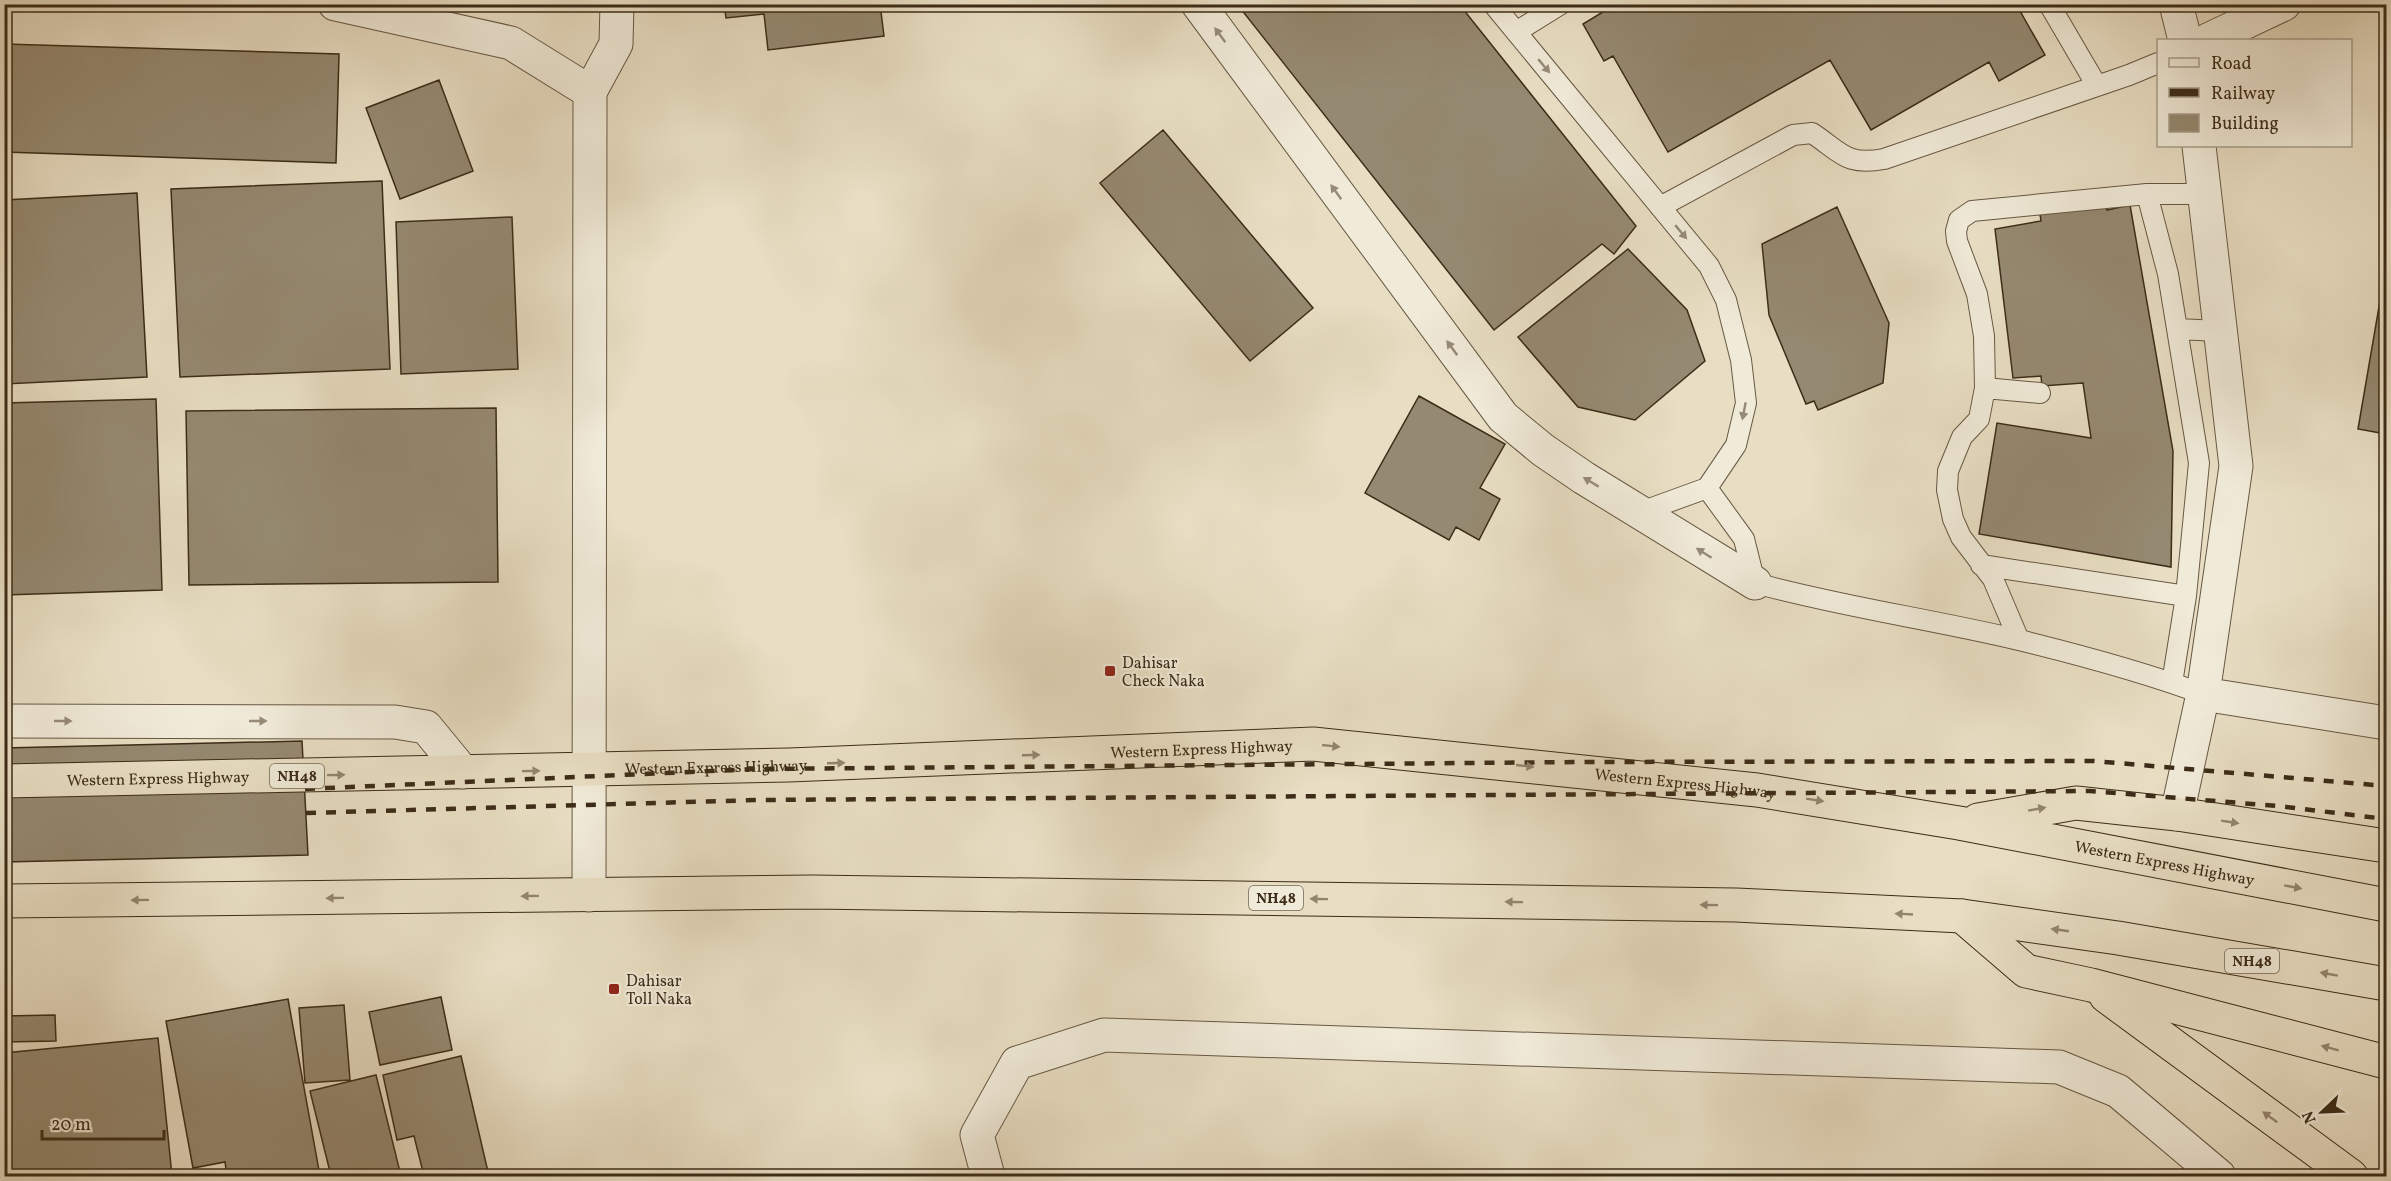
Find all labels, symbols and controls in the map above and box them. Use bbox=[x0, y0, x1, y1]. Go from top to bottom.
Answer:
one-way arrow bbox=[1214, 27, 1226, 43]
legend bbox=[2157, 39, 2352, 147]
text: Road bbox=[2211, 52, 2252, 77]
one-way arrow bbox=[1537, 58, 1550, 74]
text: Railway bbox=[2211, 82, 2275, 107]
text: Building bbox=[2211, 112, 2279, 137]
one-way arrow bbox=[1330, 184, 1342, 200]
one-way arrow bbox=[1675, 224, 1688, 240]
one-way arrow bbox=[1446, 341, 1458, 357]
one-way arrow bbox=[1739, 402, 1748, 421]
one-way arrow bbox=[1583, 477, 1599, 488]
one-way arrow bbox=[1696, 547, 1712, 558]
place label: Dahisar Check Naka bbox=[1122, 653, 1205, 693]
marker: Dahisar Check Naka bbox=[1103, 664, 1117, 678]
one-way arrow bbox=[53, 716, 72, 726]
one-way arrow bbox=[248, 717, 267, 726]
street label: Western Express Highway bbox=[1110, 736, 1294, 765]
one-way arrow bbox=[1321, 741, 1340, 751]
one-way arrow bbox=[1022, 751, 1041, 760]
street label: Western Express Highway bbox=[624, 755, 808, 781]
one-way arrow bbox=[827, 759, 846, 768]
one-way arrow bbox=[1515, 761, 1534, 771]
road number: NH48 bbox=[270, 764, 324, 788]
street label: Western Express Highway bbox=[1593, 764, 1778, 806]
one-way arrow bbox=[521, 766, 540, 775]
street label: Western Express Highway bbox=[66, 767, 250, 793]
one-way arrow bbox=[326, 770, 345, 779]
one-way arrow bbox=[1805, 795, 1824, 804]
one-way arrow bbox=[2027, 805, 2046, 814]
one-way arrow bbox=[2221, 818, 2240, 827]
street label: Western Express Highway bbox=[2072, 836, 2256, 893]
one-way arrow bbox=[2283, 883, 2302, 892]
road number: NH48 bbox=[1249, 886, 1303, 910]
one-way arrow bbox=[521, 891, 540, 901]
one-way arrow bbox=[326, 893, 345, 903]
one-way arrow bbox=[1309, 894, 1328, 904]
one-way arrow bbox=[131, 895, 150, 905]
one-way arrow bbox=[1504, 897, 1523, 907]
one-way arrow bbox=[1699, 900, 1718, 910]
one-way arrow bbox=[1894, 909, 1913, 918]
one-way arrow bbox=[2051, 925, 2070, 934]
road number: NH48 bbox=[2225, 949, 2279, 973]
one-way arrow bbox=[2319, 969, 2338, 978]
place label: Dahisar Toll Naka bbox=[626, 971, 692, 1011]
marker: Dahisar Toll Naka bbox=[607, 982, 621, 996]
one-way arrow bbox=[2321, 1042, 2339, 1052]
north arrow bbox=[2292, 1082, 2352, 1142]
scale bar bbox=[42, 1103, 164, 1141]
text: N bbox=[2297, 1107, 2322, 1127]
one-way arrow bbox=[2262, 1111, 2278, 1123]
text: 20 m bbox=[51, 1113, 91, 1138]

